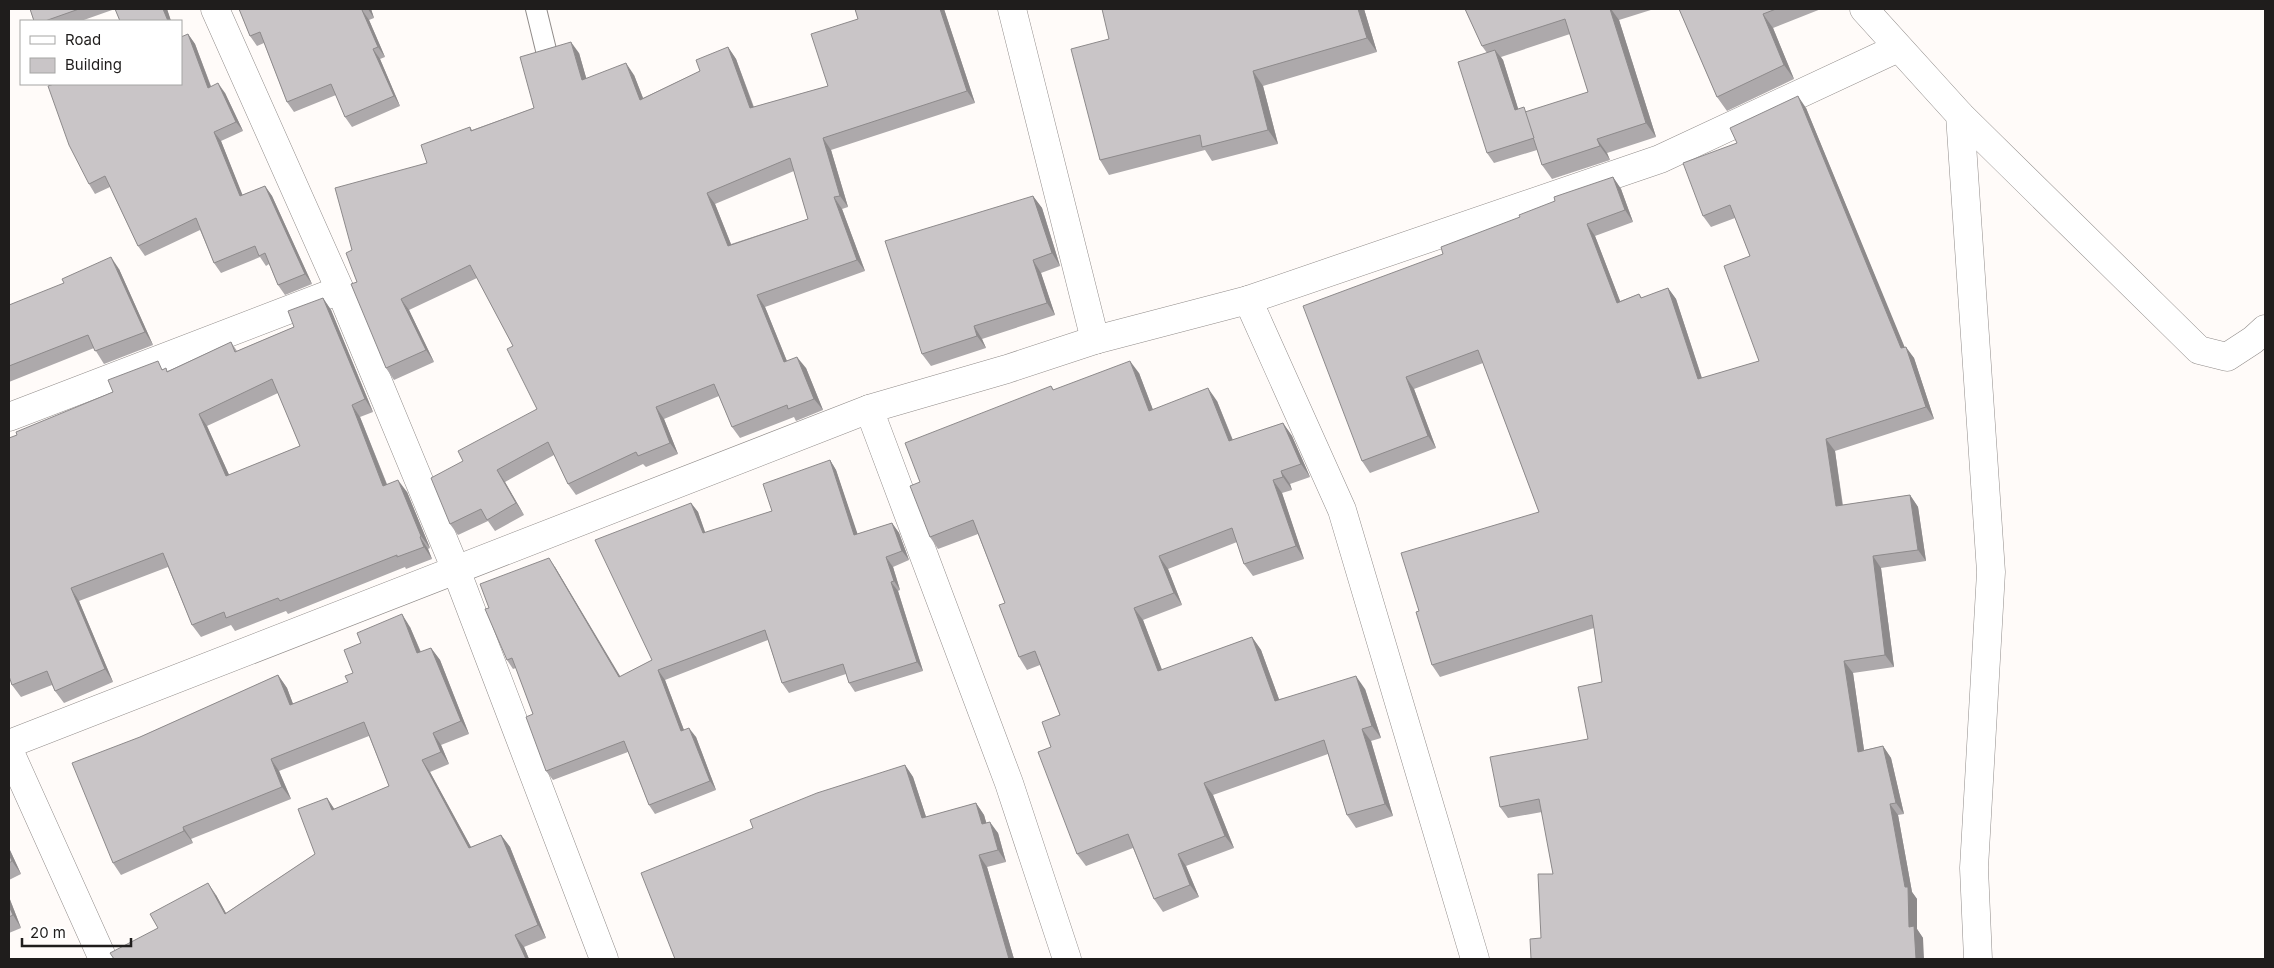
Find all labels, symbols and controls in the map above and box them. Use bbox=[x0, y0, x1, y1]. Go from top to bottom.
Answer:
legend bbox=[20, 20, 182, 85]
text: Road bbox=[65, 30, 101, 49]
text: Building bbox=[65, 55, 122, 74]
scale bar bbox=[22, 916, 131, 948]
text: 20 m bbox=[30, 923, 66, 942]

